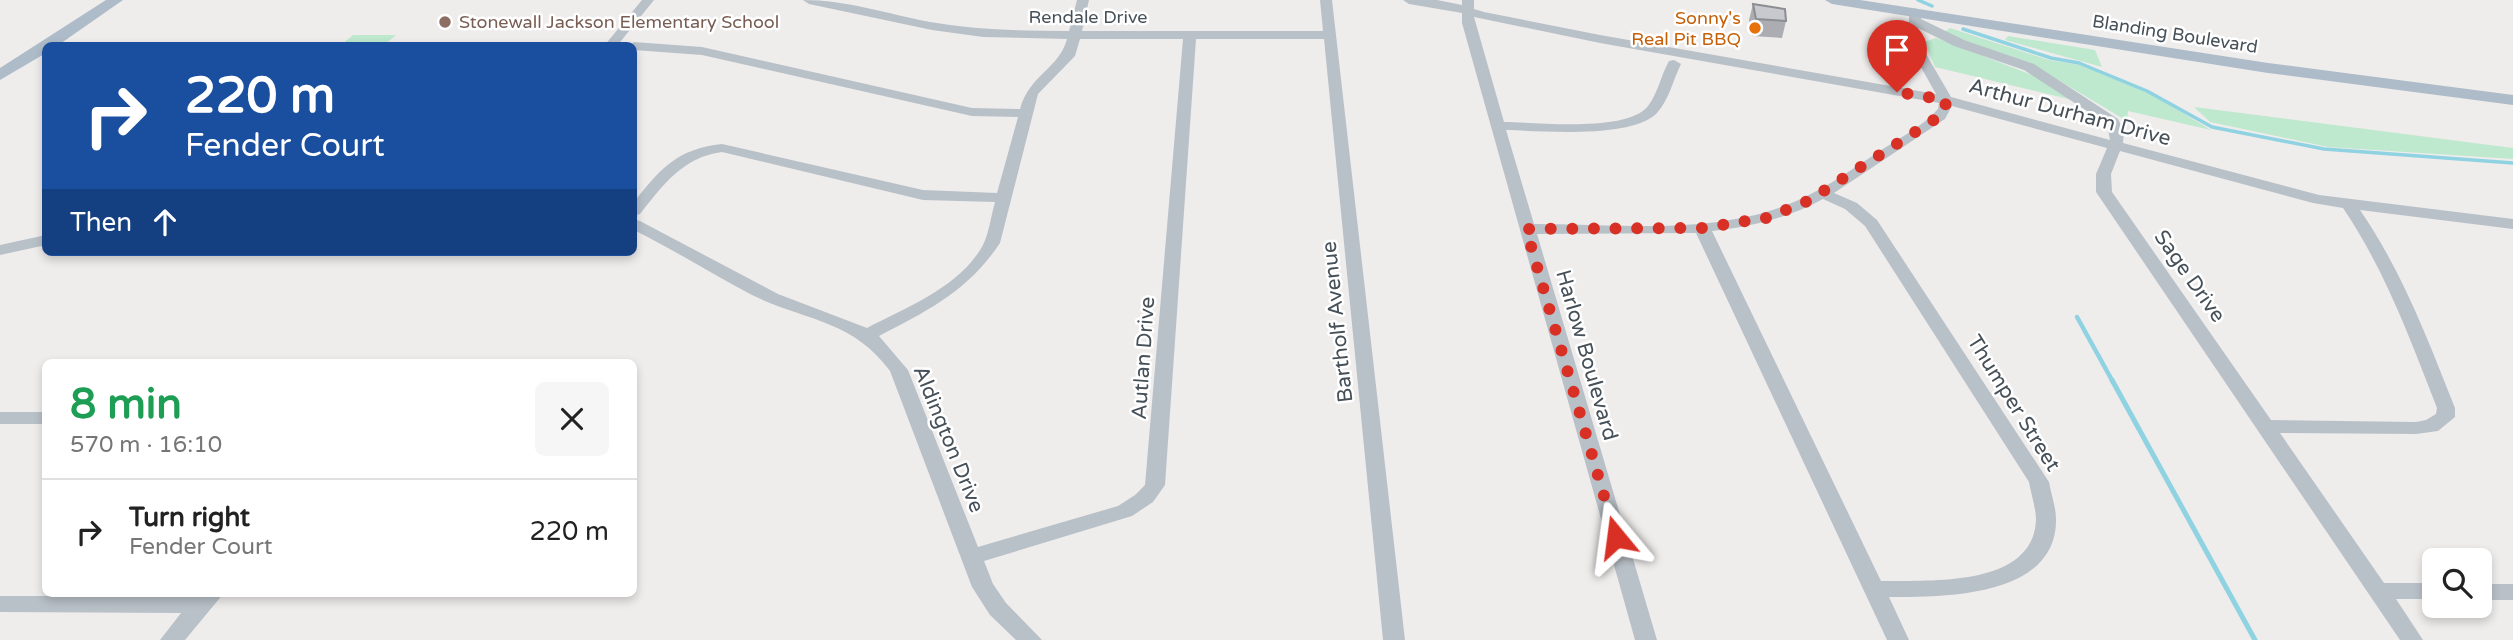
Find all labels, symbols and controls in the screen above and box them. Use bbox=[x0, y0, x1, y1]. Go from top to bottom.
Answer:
street label: Rendale Drive bbox=[1028, 6, 1148, 28]
place label: Sonny's Real Pit BBQ bbox=[1631, 7, 1741, 50]
street label: Blanding Boulevard bbox=[2091, 10, 2259, 58]
place label: Stonewall Jackson Elementary School bbox=[459, 11, 779, 33]
marker: Stonewall Jackson Elementary School bbox=[437, 14, 453, 30]
marker: Sonny's Real Pit BBQ bbox=[1747, 20, 1763, 36]
pin bbox=[1867, 20, 1927, 92]
icon: arrive bbox=[1878, 31, 1916, 69]
text: 220 m bbox=[185, 67, 335, 126]
icon: right bbox=[70, 70, 161, 161]
street label: Arthur Durham Drive bbox=[1966, 73, 2174, 152]
text: Fender Court bbox=[185, 127, 385, 165]
icon: ahead bbox=[146, 203, 184, 241]
text: Then bbox=[70, 207, 132, 238]
street label: Sage Drive bbox=[2149, 225, 2231, 327]
street label: Bartholf Avenue bbox=[1317, 240, 1358, 404]
street label: Harlow Boulevard bbox=[1550, 267, 1623, 443]
street label: Autlan Drive bbox=[1127, 296, 1160, 420]
street label: Thumper Street bbox=[1962, 330, 2066, 476]
street label: Aldington Drive bbox=[908, 362, 989, 516]
text: 8 min bbox=[70, 379, 182, 430]
button: close bbox=[535, 382, 609, 456]
text: 570 m · 16:10 bbox=[70, 431, 222, 459]
position arrow bbox=[1579, 500, 1653, 574]
text: Turn right bbox=[129, 502, 250, 533]
icon: right bbox=[70, 513, 108, 551]
text: 220 m bbox=[529, 516, 609, 547]
text: Fender Court bbox=[129, 533, 273, 561]
map controls bbox=[2422, 548, 2492, 618]
button: search bbox=[2422, 548, 2492, 618]

